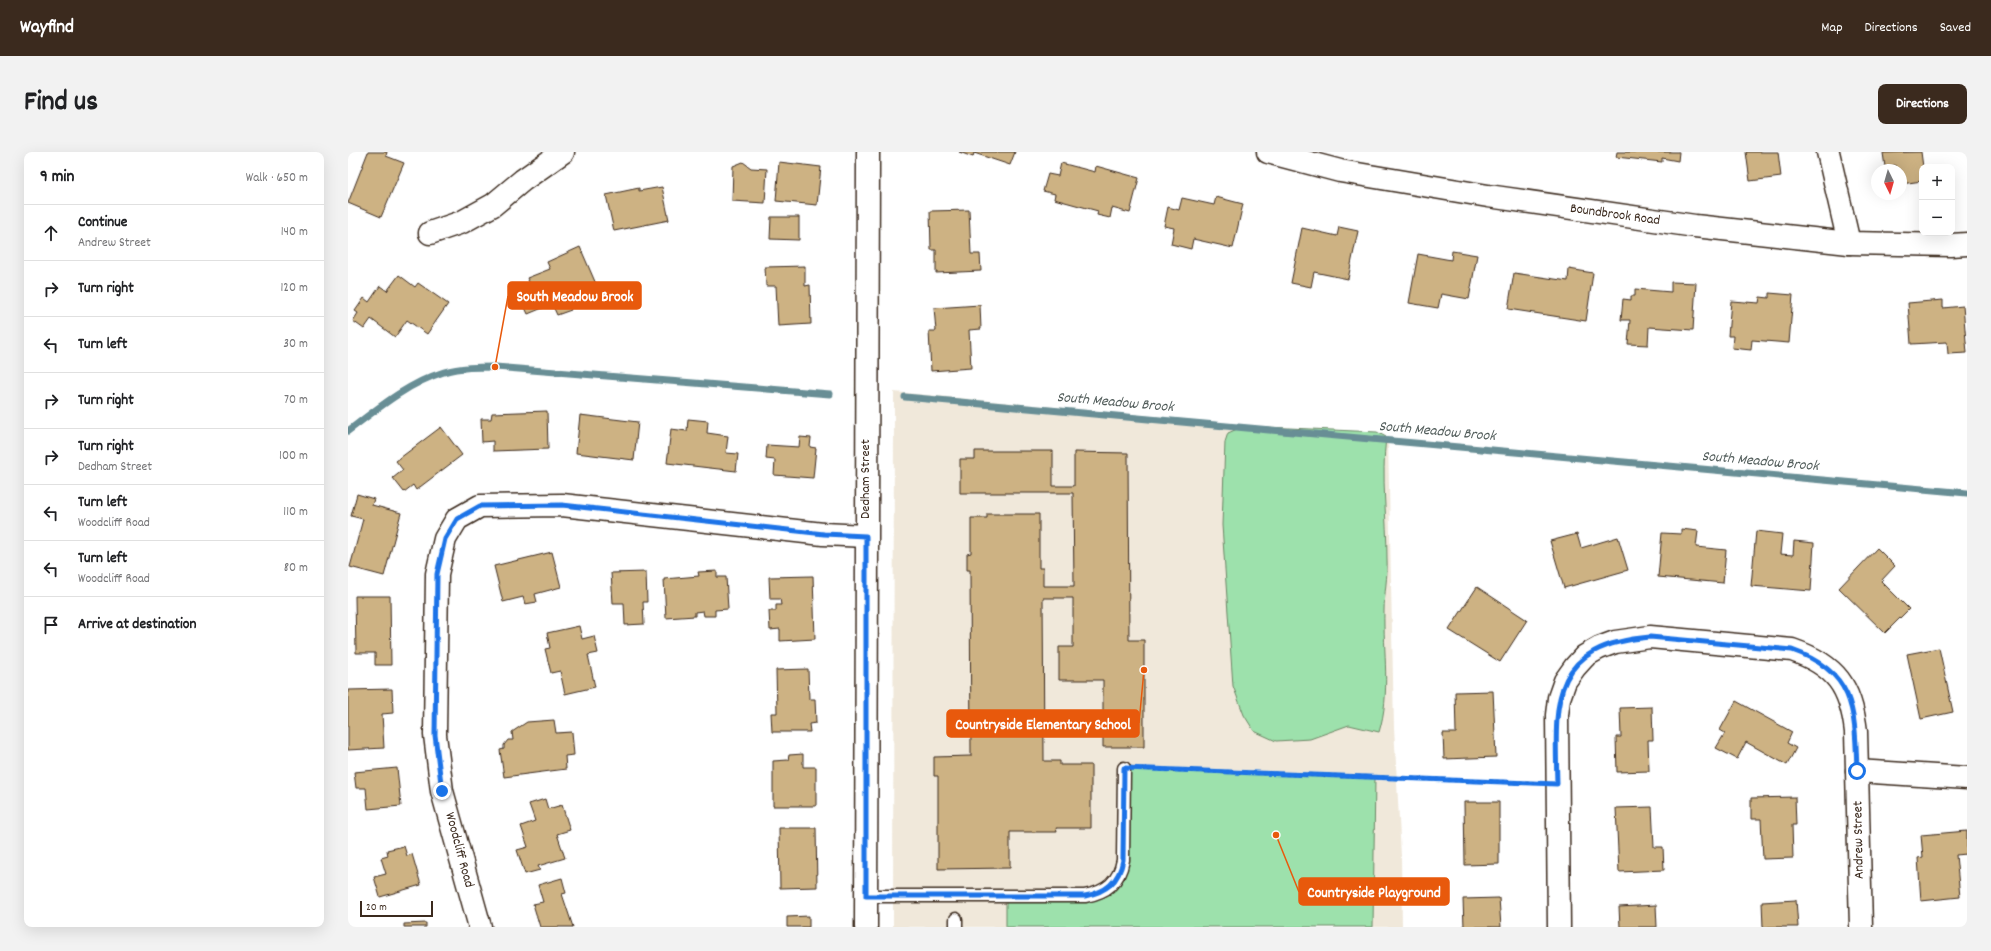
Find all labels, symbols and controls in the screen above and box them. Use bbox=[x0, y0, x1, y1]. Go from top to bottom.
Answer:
text: Wayfind bbox=[20, 15, 74, 42]
text: Map bbox=[1821, 18, 1843, 38]
text: Directions bbox=[1865, 18, 1918, 38]
text: Saved bbox=[1940, 18, 1971, 38]
text: Find us bbox=[24, 84, 98, 124]
button: Directions bbox=[1878, 84, 1967, 124]
north arrow bbox=[1871, 164, 1907, 200]
map controls bbox=[1919, 164, 1955, 236]
button: + bbox=[1919, 164, 1955, 200]
text: 9 min bbox=[40, 166, 74, 190]
text: Walk · 650 m bbox=[246, 169, 308, 188]
street label: Boundbrook Road bbox=[1569, 199, 1661, 231]
button: − bbox=[1919, 200, 1955, 236]
text: Continue bbox=[78, 212, 127, 234]
icon: ahead bbox=[40, 222, 62, 244]
text: 140 m bbox=[281, 223, 308, 242]
text: Andrew Street bbox=[78, 234, 151, 253]
icon: right bbox=[40, 278, 62, 300]
text: Turn right bbox=[78, 278, 134, 300]
text: 120 m bbox=[280, 279, 308, 298]
callout: South Meadow Brook bbox=[508, 282, 641, 309]
text: South Meadow Brook bbox=[516, 287, 634, 309]
icon: left bbox=[40, 334, 62, 356]
text: Turn left bbox=[78, 334, 127, 356]
text: 30 m bbox=[283, 335, 308, 354]
water label: South Meadow Brook bbox=[1056, 387, 1176, 419]
icon: right bbox=[40, 390, 62, 412]
text: Turn right bbox=[78, 390, 134, 412]
text: 70 m bbox=[284, 391, 308, 410]
water label: South Meadow Brook bbox=[1378, 416, 1498, 448]
text: Turn right bbox=[78, 436, 134, 458]
street label: Dedham Street bbox=[856, 439, 876, 519]
icon: right bbox=[40, 446, 62, 468]
water label: South Meadow Brook bbox=[1701, 446, 1821, 478]
text: 100 m bbox=[279, 447, 308, 466]
text: Dedham Street bbox=[78, 458, 152, 477]
text: Turn left bbox=[78, 492, 127, 514]
icon: left bbox=[40, 502, 62, 524]
text: 110 m bbox=[283, 503, 308, 522]
text: Woodcliff Road bbox=[78, 514, 150, 533]
text: Turn left bbox=[78, 548, 127, 570]
icon: left bbox=[40, 558, 62, 580]
text: 80 m bbox=[284, 559, 308, 578]
text: Woodcliff Road bbox=[78, 570, 150, 589]
icon: arrive bbox=[40, 614, 62, 636]
text: Arrive at destination bbox=[78, 614, 196, 636]
callout: Countryside Elementary School bbox=[947, 710, 1139, 737]
text: Countryside Elementary School bbox=[955, 715, 1131, 737]
route start bbox=[1848, 762, 1866, 780]
route end bbox=[433, 782, 451, 800]
street label: Andrew Street bbox=[1848, 801, 1870, 879]
street label: Woodcliff Road bbox=[439, 810, 479, 890]
callout: Countryside Playground bbox=[1299, 878, 1449, 905]
text: Countryside Playground bbox=[1307, 883, 1441, 905]
scale bar bbox=[360, 899, 433, 918]
text: 20 m bbox=[366, 900, 387, 916]

